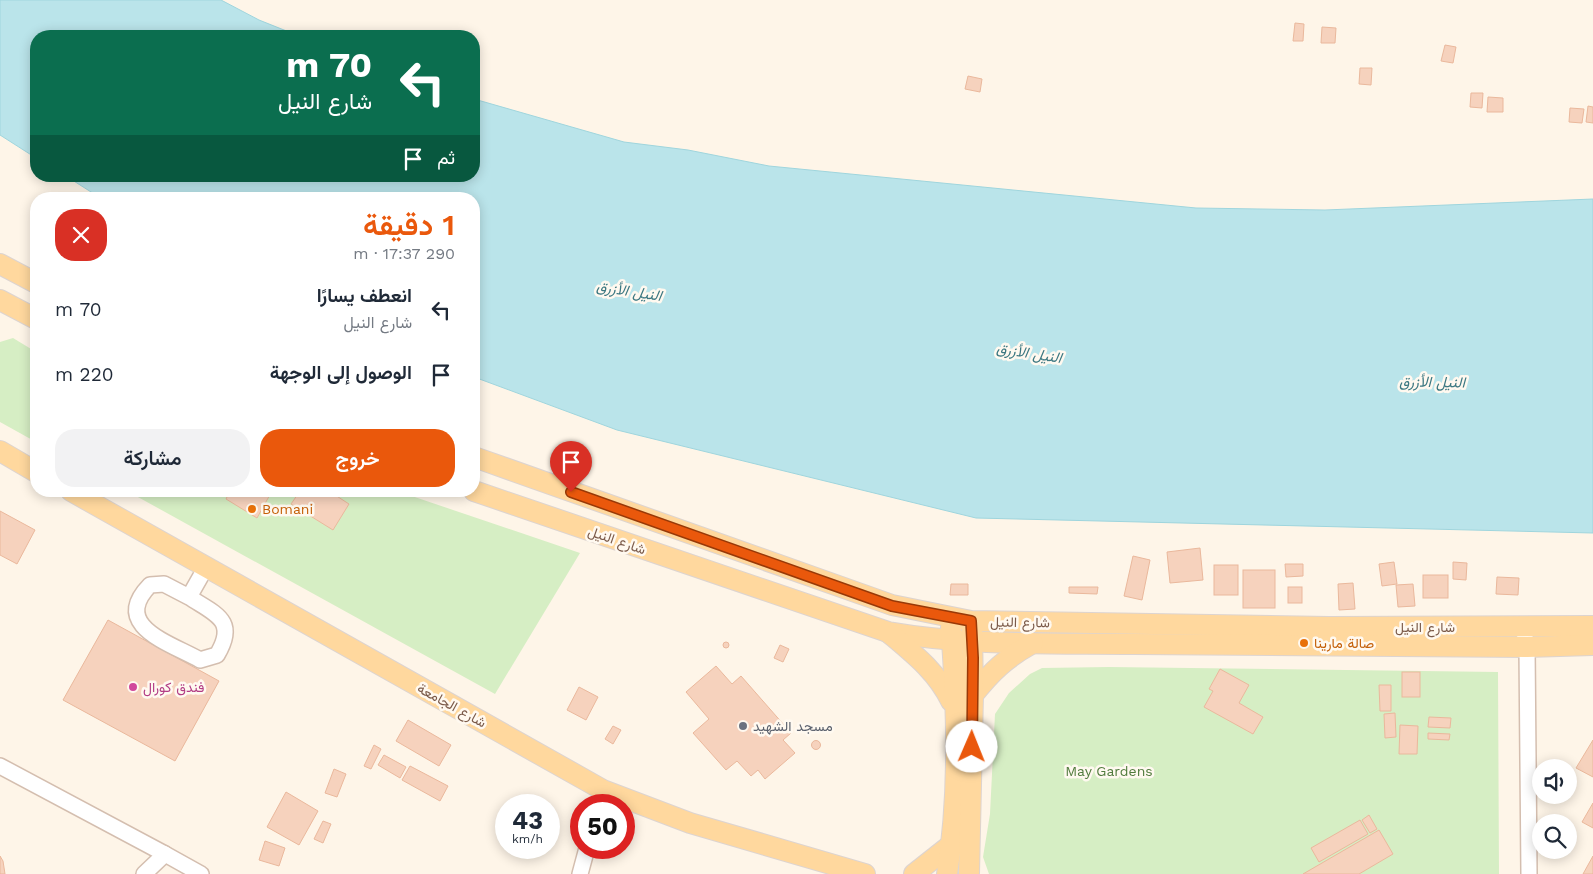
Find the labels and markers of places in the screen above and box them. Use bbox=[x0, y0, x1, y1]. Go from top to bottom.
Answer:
pin bbox=[550, 441, 592, 492]
place label: Bomani bbox=[262, 501, 313, 517]
marker: Bomani bbox=[246, 503, 258, 515]
place label: صالة مارينا bbox=[1314, 635, 1374, 652]
marker: صالة مارينا bbox=[1298, 637, 1310, 649]
place label: فندق كورال bbox=[143, 679, 205, 697]
marker: فندق كورال bbox=[127, 681, 139, 693]
place label: مسجد الشهيد bbox=[753, 718, 833, 735]
marker: مسجد الشهيد bbox=[737, 720, 749, 732]

